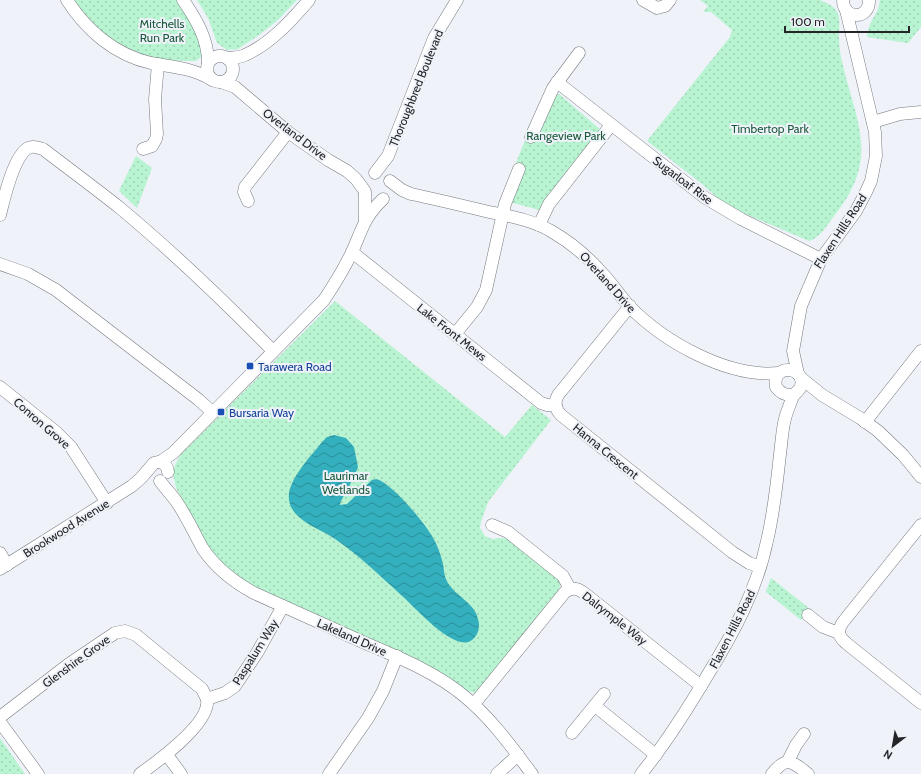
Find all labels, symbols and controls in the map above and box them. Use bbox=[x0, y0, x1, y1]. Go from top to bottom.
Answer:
scale bar bbox=[785, 8, 909, 34]
text: 100 m bbox=[791, 14, 825, 29]
park label: Mitchells Run Park bbox=[140, 16, 185, 45]
street label: Thoroughbred Boulevard bbox=[386, 27, 446, 149]
street label: Overland Drive bbox=[260, 105, 330, 163]
park label: Timbertop Park bbox=[731, 121, 809, 136]
park label: Rangeview Park bbox=[526, 128, 606, 143]
street label: Sugarloaf Rise bbox=[650, 153, 716, 207]
street label: Flaxen Hills Road bbox=[810, 191, 870, 271]
street label: Overland Drive bbox=[577, 249, 639, 315]
street label: Lake Front Mews bbox=[414, 300, 490, 364]
place label: Tarawera Road bbox=[258, 359, 332, 374]
marker: Tarawera Road bbox=[245, 361, 255, 371]
street label: Conron Grove bbox=[11, 394, 73, 452]
place label: Bursaria Way bbox=[229, 405, 294, 420]
marker: Bursaria Way bbox=[216, 407, 226, 417]
street label: Hanna Crescent bbox=[570, 420, 642, 482]
park label: Laurimar Wetlands bbox=[322, 468, 370, 497]
street label: Brookwood Avenue bbox=[20, 496, 112, 560]
street label: Flaxen Hills Road bbox=[706, 587, 758, 671]
street label: Dalrymple Way bbox=[580, 588, 650, 648]
street label: Lakeland Drive bbox=[315, 615, 389, 659]
street label: Paspalum Way bbox=[229, 616, 281, 688]
street label: Glenshire Grove bbox=[39, 631, 113, 691]
north arrow bbox=[873, 726, 913, 766]
text: N bbox=[881, 747, 895, 763]

